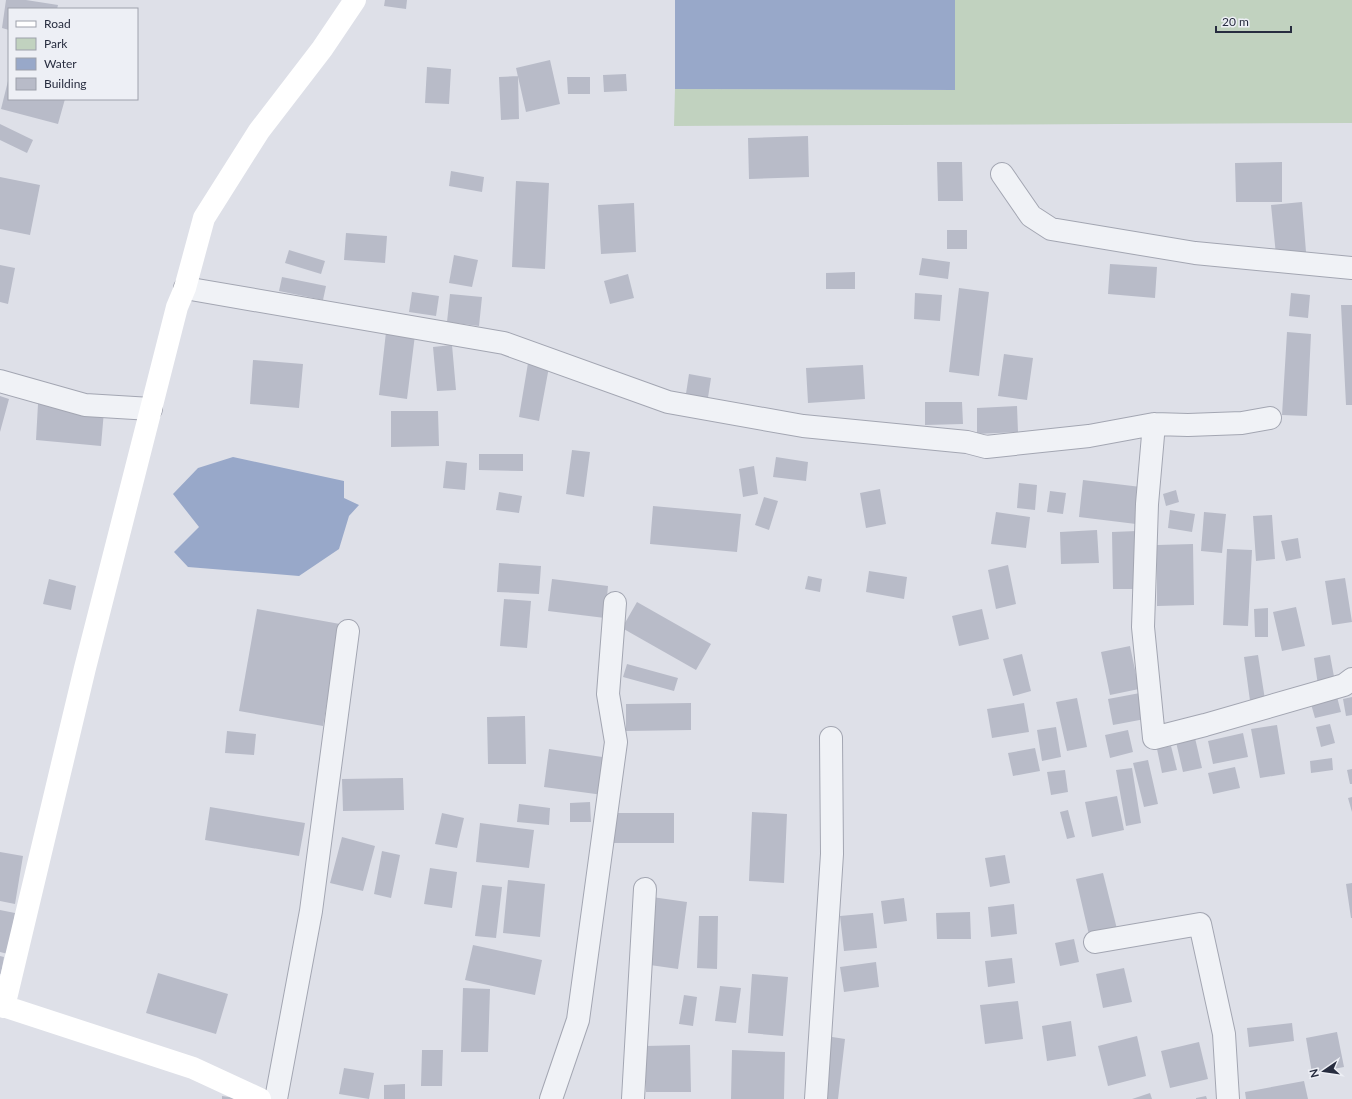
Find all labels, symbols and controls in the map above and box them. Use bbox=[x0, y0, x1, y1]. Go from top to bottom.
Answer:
legend bbox=[8, 8, 138, 100]
scale bar bbox=[1216, 8, 1291, 34]
text: 20 m bbox=[1222, 14, 1249, 29]
text: Road bbox=[44, 16, 71, 31]
text: Park bbox=[44, 36, 68, 51]
text: Water bbox=[44, 56, 77, 71]
text: Building bbox=[44, 76, 87, 91]
north arrow bbox=[1304, 1051, 1344, 1091]
text: N bbox=[1306, 1068, 1321, 1079]

